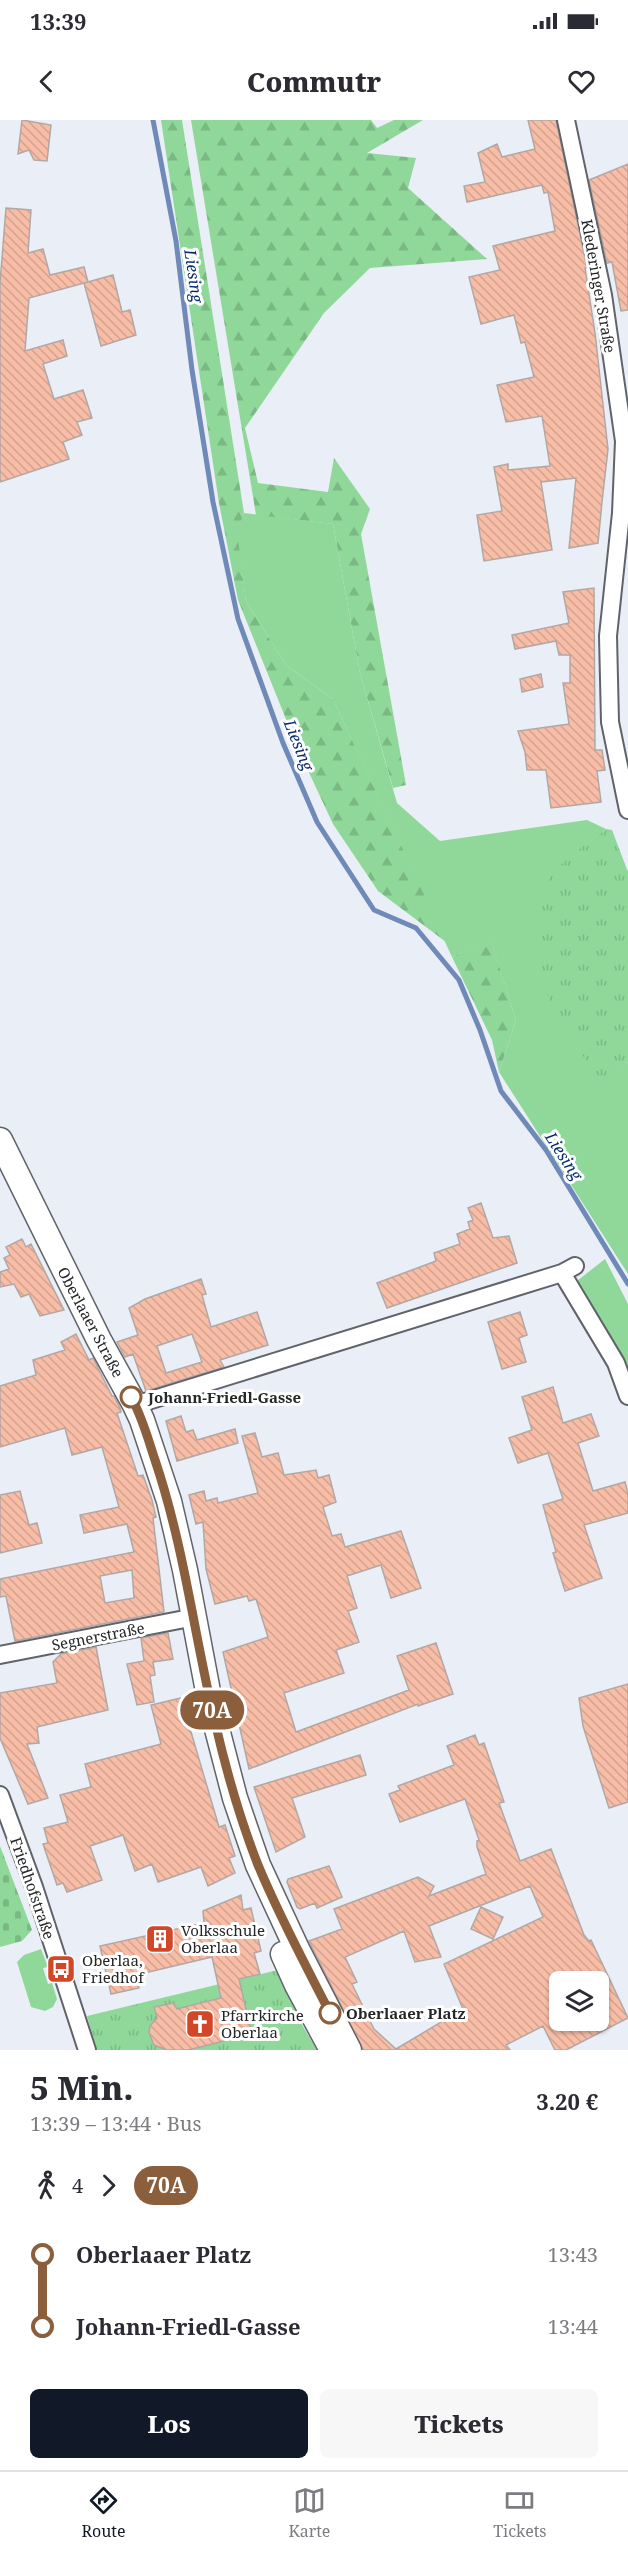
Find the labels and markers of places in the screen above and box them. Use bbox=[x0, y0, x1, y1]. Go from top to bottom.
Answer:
marker: Johann-Friedl-Gasse bbox=[120, 1386, 142, 1408]
place label: Johann-Friedl-Gasse bbox=[147, 1387, 301, 1407]
place label: Volksschule Oberlaa bbox=[181, 1920, 265, 1957]
building icon: Volksschule Oberlaa bbox=[144, 1923, 176, 1955]
place label: Oberlaa, Friedhof bbox=[82, 1950, 145, 1987]
bus stop icon: Oberlaa, Friedhof bbox=[45, 1953, 77, 1985]
marker: Oberlaaer Platz bbox=[319, 2002, 341, 2024]
place label: Oberlaaer Platz bbox=[346, 2003, 465, 2023]
place label: Pfarrkirche Oberlaa bbox=[221, 2005, 304, 2042]
church icon: Pfarrkirche Oberlaa bbox=[184, 2008, 216, 2040]

